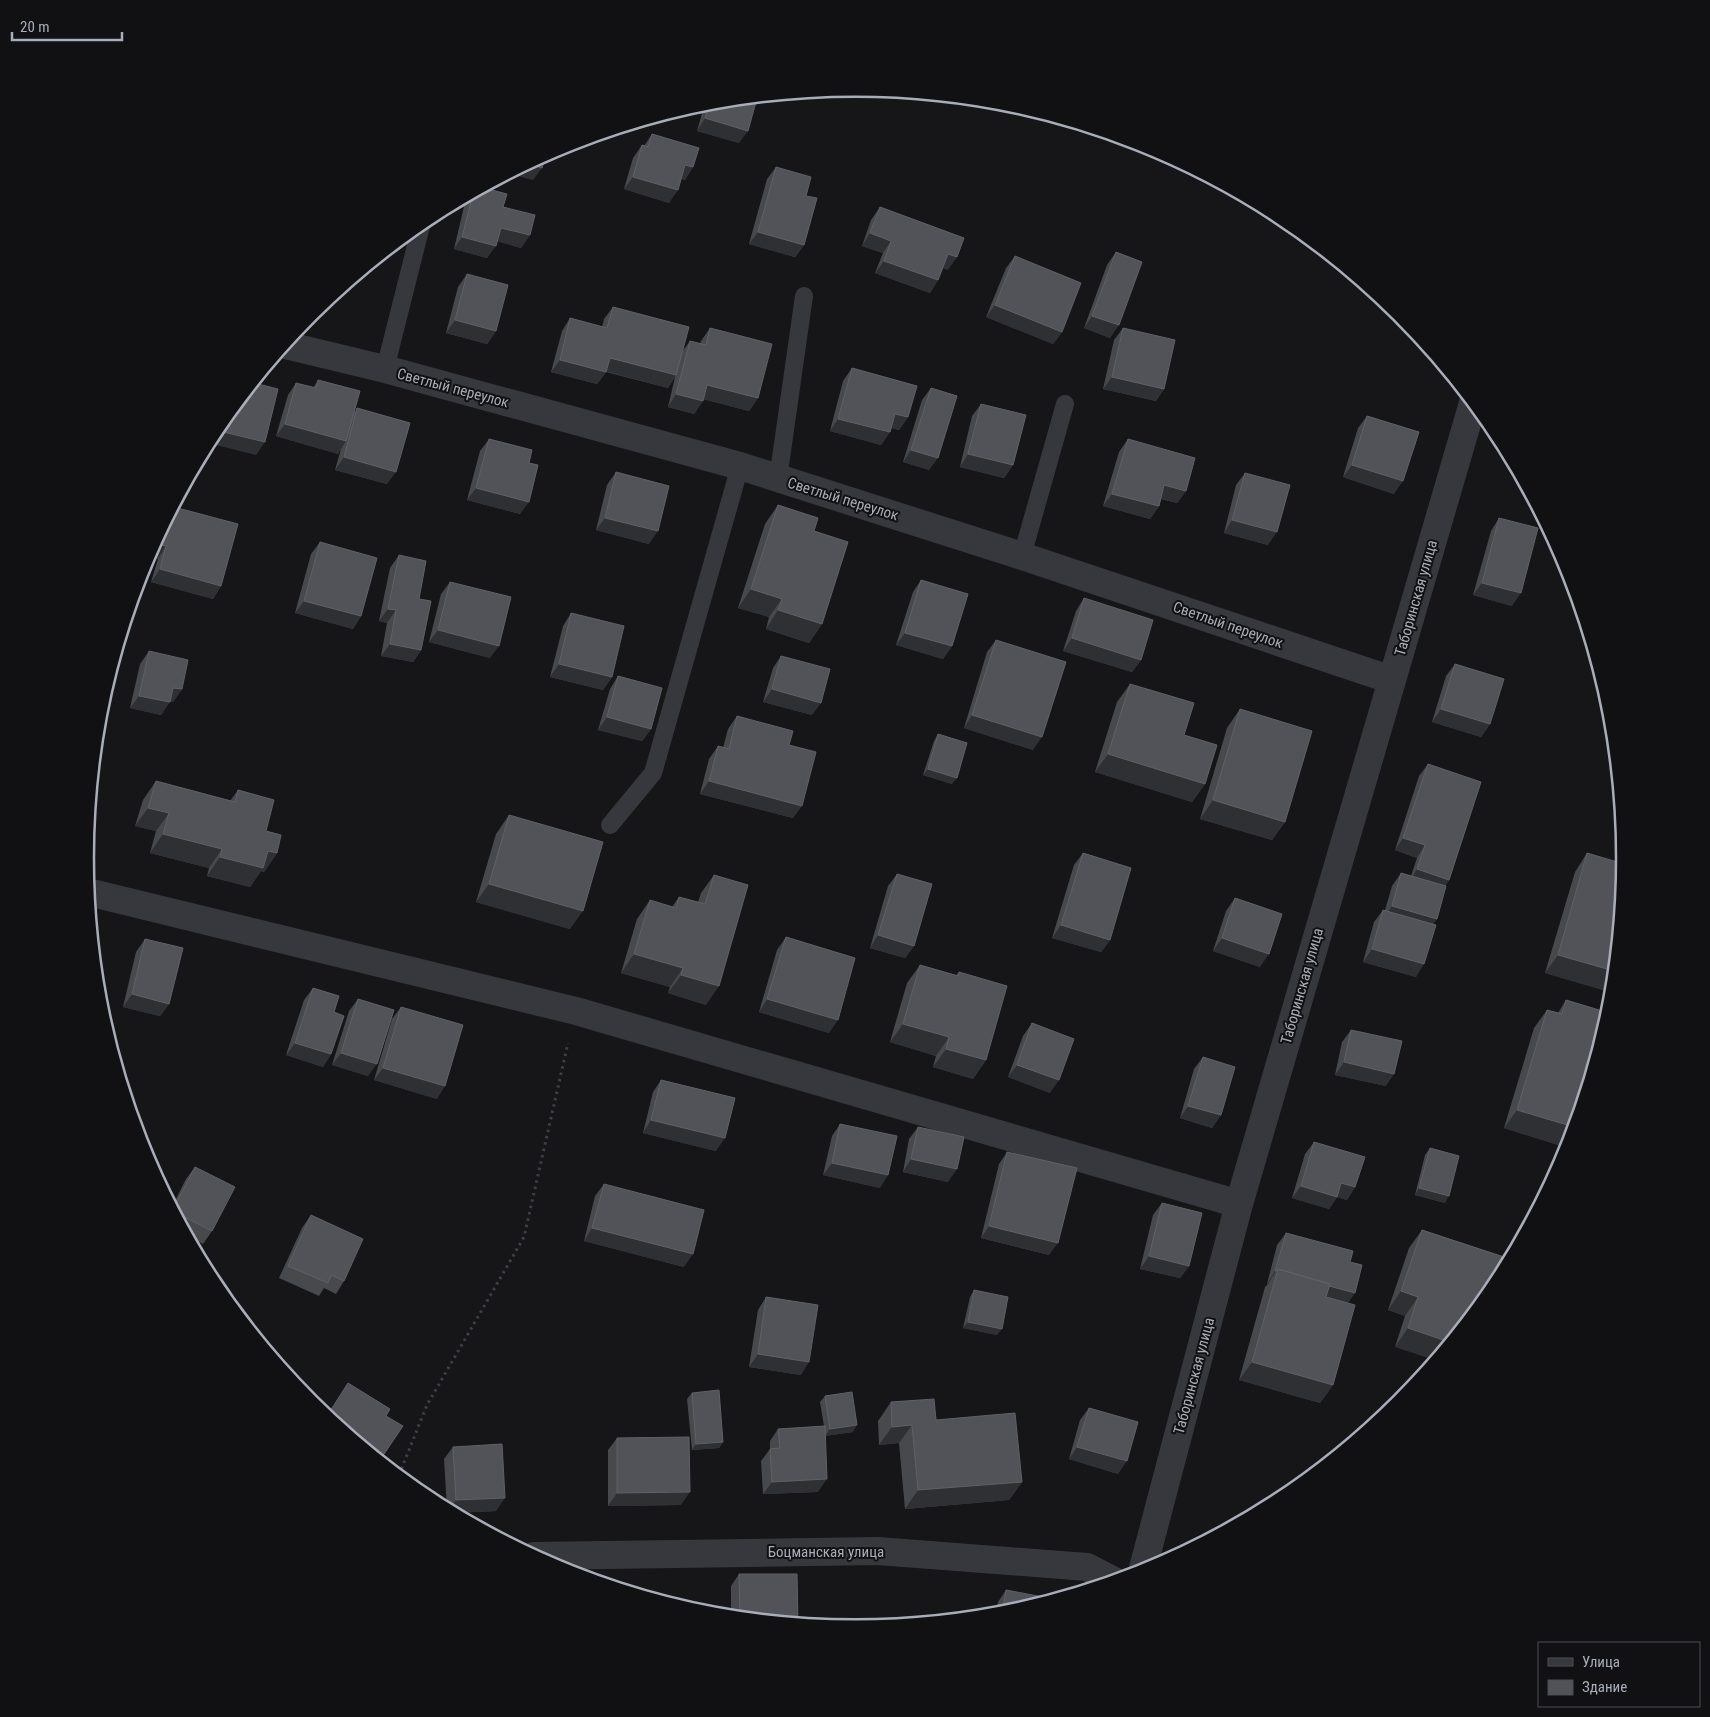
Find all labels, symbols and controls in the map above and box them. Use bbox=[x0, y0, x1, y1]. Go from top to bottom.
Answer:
scale bar bbox=[12, 10, 122, 42]
text: 20 m bbox=[20, 18, 50, 36]
street label: Светлый переулок bbox=[395, 364, 511, 412]
street label: Светлый переулок bbox=[785, 474, 901, 524]
street label: Таборинская улица bbox=[1391, 538, 1441, 658]
street label: Светлый переулок bbox=[1171, 598, 1285, 652]
street label: Таборинская улица bbox=[1277, 926, 1327, 1046]
street label: Таборинская улица bbox=[1170, 1316, 1218, 1436]
street label: Боцманская улица bbox=[768, 1543, 884, 1561]
legend bbox=[1538, 1642, 1700, 1707]
text: Улица bbox=[1582, 1653, 1620, 1671]
text: Здание bbox=[1582, 1678, 1627, 1696]

